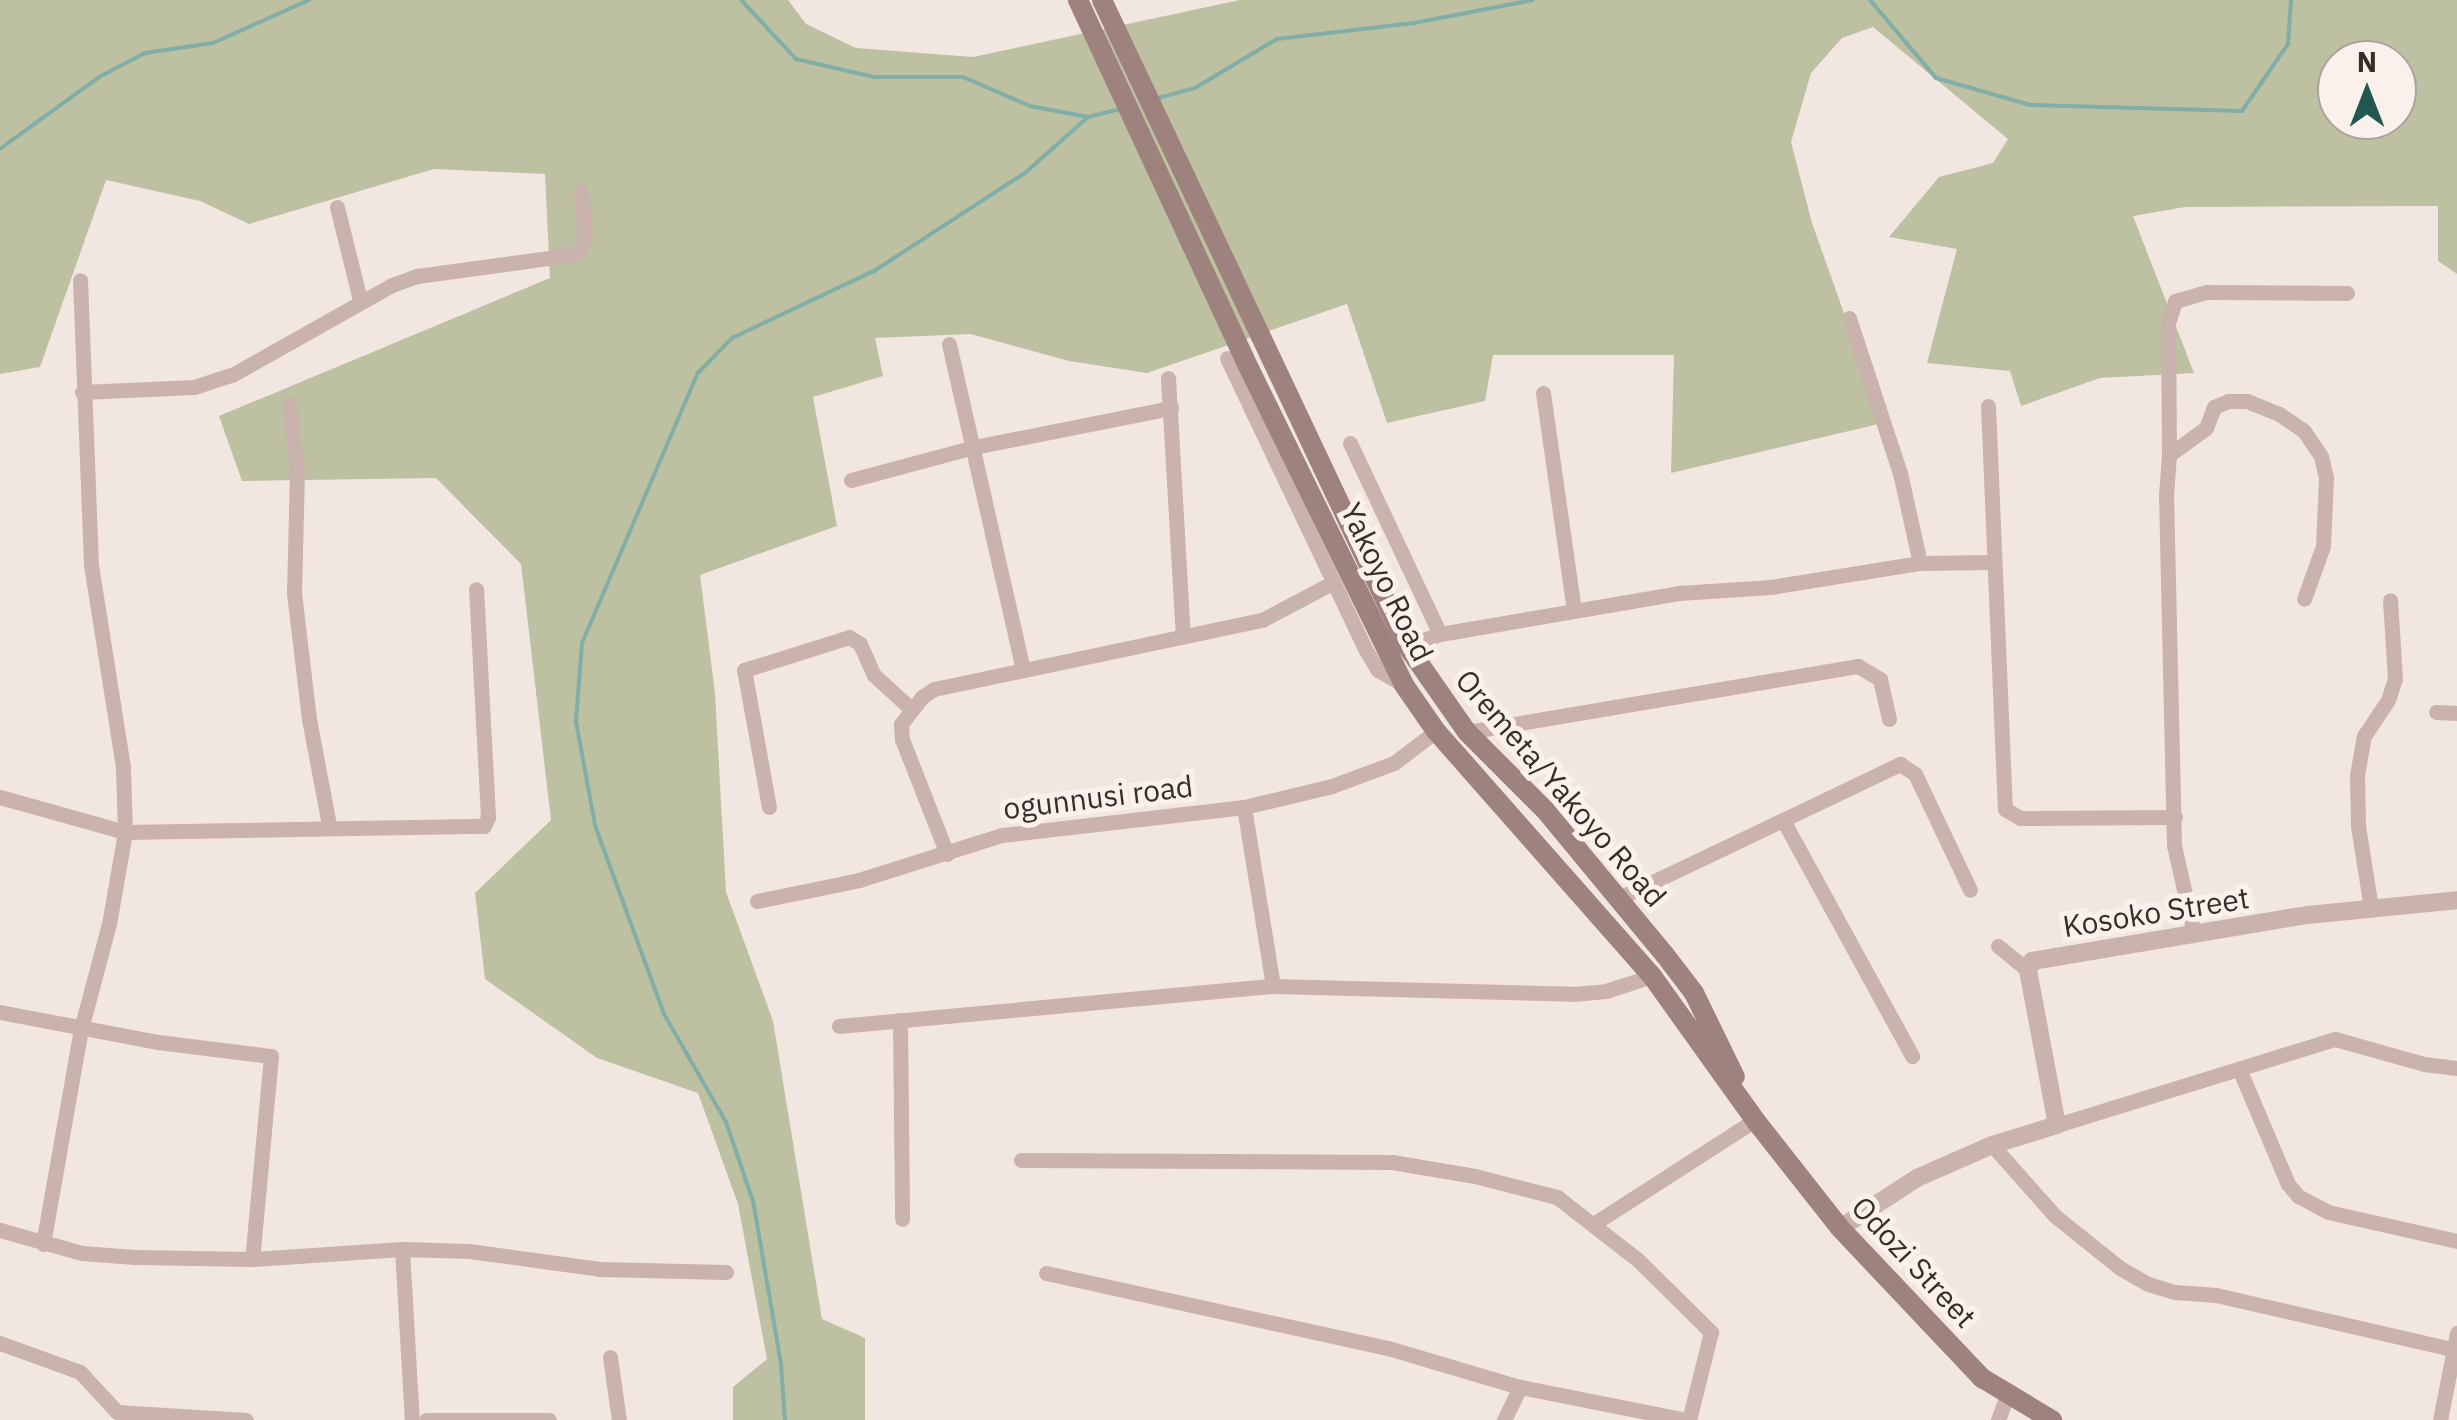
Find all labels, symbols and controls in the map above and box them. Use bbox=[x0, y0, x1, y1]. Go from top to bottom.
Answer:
north arrow bbox=[2317, 40, 2417, 140]
text: N bbox=[2357, 43, 2377, 80]
street label: Yakoyo Road bbox=[1333, 497, 1441, 667]
street label: Oremeta/Yakoyo Road bbox=[1448, 662, 1674, 914]
street label: ogunnusi road bbox=[1001, 767, 1195, 827]
street label: Kosoko Street bbox=[2060, 880, 2252, 944]
street label: Odozi Street bbox=[1844, 1189, 1984, 1335]

